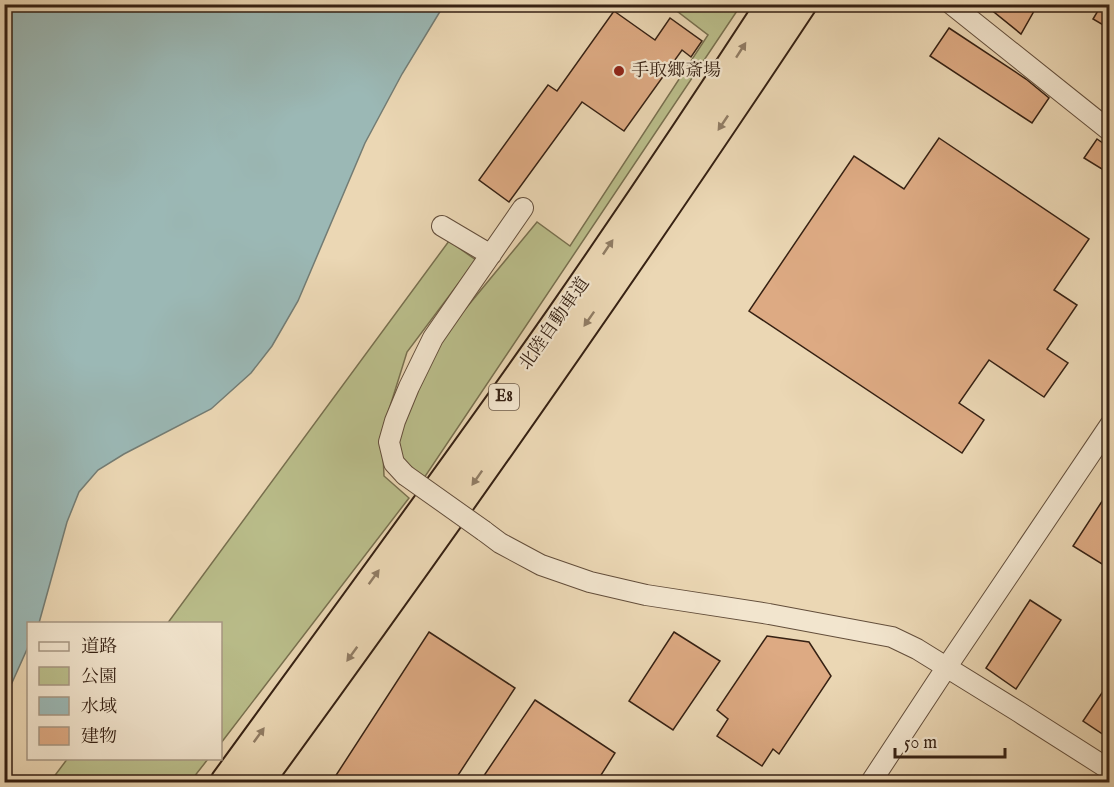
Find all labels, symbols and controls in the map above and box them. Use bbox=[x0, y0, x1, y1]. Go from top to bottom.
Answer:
one-way arrow bbox=[735, 42, 746, 59]
place label: 手取郷斎場 bbox=[631, 60, 721, 83]
marker: 手取郷斎場 bbox=[612, 64, 626, 78]
one-way arrow bbox=[717, 115, 729, 131]
one-way arrow bbox=[602, 239, 613, 255]
street label: 北陸自動車道 bbox=[515, 273, 595, 375]
one-way arrow bbox=[583, 310, 595, 326]
road number: E8 bbox=[489, 384, 519, 410]
one-way arrow bbox=[471, 470, 483, 486]
one-way arrow bbox=[368, 570, 380, 586]
legend bbox=[27, 622, 222, 760]
text: 道路 bbox=[81, 636, 117, 659]
one-way arrow bbox=[346, 646, 358, 662]
text: 公園 bbox=[81, 666, 117, 689]
text: 水域 bbox=[81, 696, 117, 719]
scale bar bbox=[895, 721, 1004, 759]
text: 建物 bbox=[81, 726, 117, 749]
one-way arrow bbox=[253, 728, 265, 743]
text: 50 m bbox=[904, 732, 937, 755]

